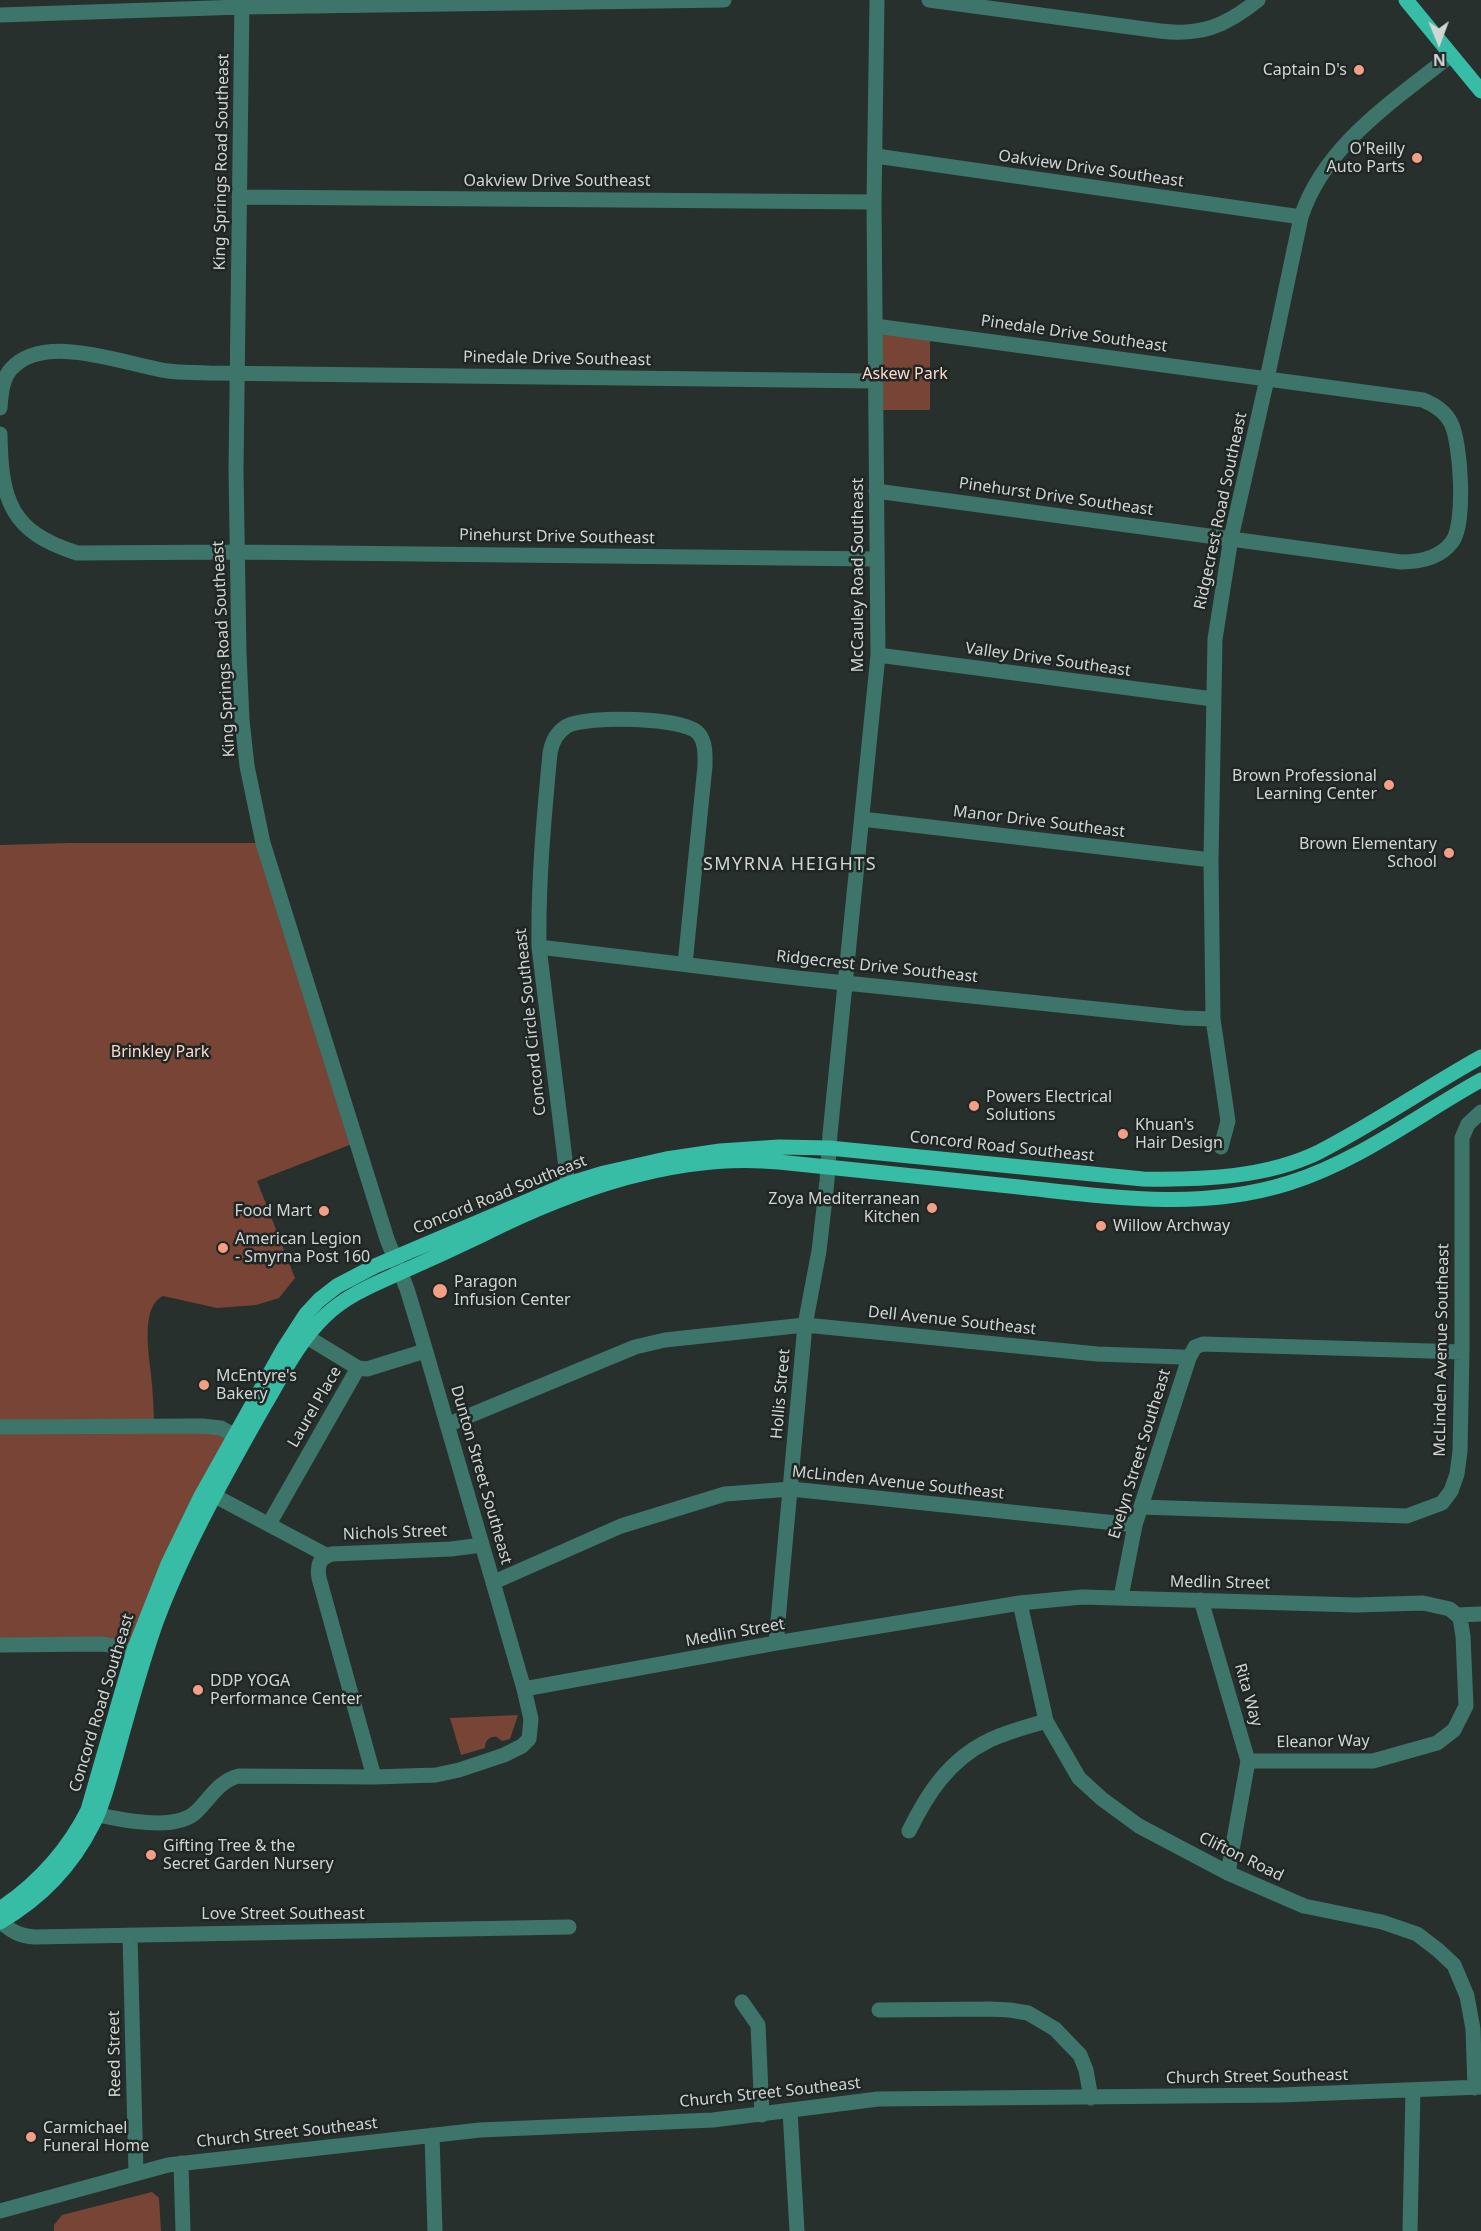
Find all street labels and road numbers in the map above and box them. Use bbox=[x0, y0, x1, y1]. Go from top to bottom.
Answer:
street label: King Springs Road Southeast bbox=[211, 53, 233, 271]
street label: Oakview Drive Southeast bbox=[997, 146, 1185, 192]
street label: Oakview Drive Southeast bbox=[464, 171, 650, 191]
street label: Pinedale Drive Southeast bbox=[980, 311, 1168, 357]
street label: Pinedale Drive Southeast bbox=[463, 348, 651, 370]
street label: Ridgecrest Road Southeast bbox=[1191, 410, 1251, 612]
street label: Pinehurst Drive Southeast bbox=[958, 474, 1154, 520]
street label: McCauley Road Southeast bbox=[848, 478, 868, 672]
street label: Pinehurst Drive Southeast bbox=[459, 526, 655, 548]
street label: King Springs Road Southeast bbox=[209, 540, 239, 758]
street label: Valley Drive Southeast bbox=[964, 639, 1132, 681]
street label: Manor Drive Southeast bbox=[952, 802, 1126, 842]
street label: Concord Circle Southeast bbox=[512, 927, 550, 1117]
street label: Ridgecrest Drive Southeast bbox=[775, 947, 979, 987]
street label: Concord Road Southeast bbox=[909, 1128, 1095, 1166]
street label: Concord Road Southeast bbox=[410, 1151, 590, 1239]
street label: McLinden Avenue Southeast bbox=[1431, 1243, 1453, 1457]
street label: Dell Avenue Southeast bbox=[867, 1303, 1037, 1339]
street label: Hollis Street bbox=[767, 1348, 795, 1440]
street label: Laurel Place bbox=[284, 1363, 346, 1451]
street label: Evelyn Street Southeast bbox=[1105, 1367, 1175, 1541]
street label: Dunton Street Southeast bbox=[446, 1383, 516, 1567]
street label: McLinden Avenue Southeast bbox=[791, 1462, 1005, 1504]
street label: Nichols Street bbox=[343, 1522, 447, 1544]
street label: Medlin Street bbox=[1170, 1573, 1270, 1593]
street label: Concord Road Southeast bbox=[66, 1612, 138, 1794]
street label: Medlin Street bbox=[684, 1615, 786, 1651]
street label: Rita Way bbox=[1230, 1661, 1266, 1729]
street label: Eleanor Way bbox=[1276, 1732, 1370, 1752]
street label: Clifton Road bbox=[1196, 1828, 1286, 1886]
street label: Love Street Southeast bbox=[201, 1904, 365, 1924]
street label: Reed Street bbox=[105, 2011, 125, 2097]
street label: Church Street Southeast bbox=[1166, 2066, 1348, 2088]
street label: Church Street Southeast bbox=[678, 2074, 862, 2112]
street label: Church Street Southeast bbox=[195, 2114, 379, 2152]

